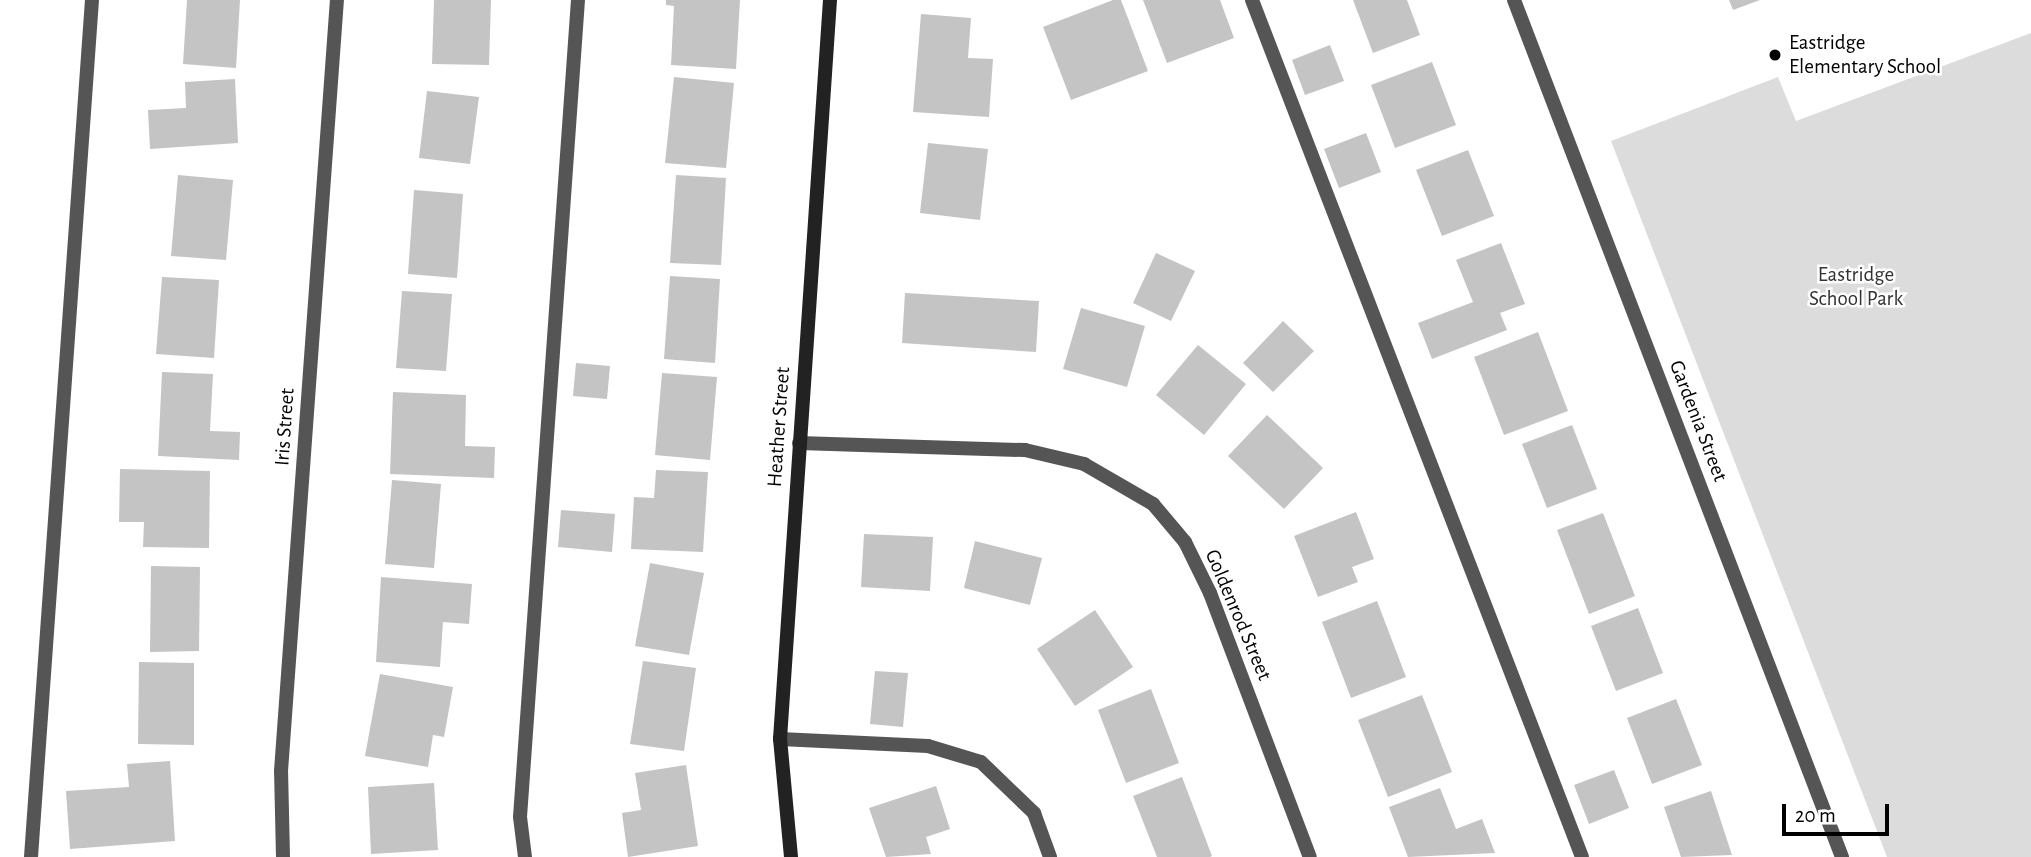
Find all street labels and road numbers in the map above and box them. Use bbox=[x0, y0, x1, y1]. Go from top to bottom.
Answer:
street label: Gardenia Street bbox=[1663, 357, 1733, 485]
street label: Heather Street bbox=[762, 366, 796, 488]
street label: Iris Street bbox=[270, 387, 300, 467]
street label: Goldenrod Street bbox=[1199, 546, 1277, 684]

